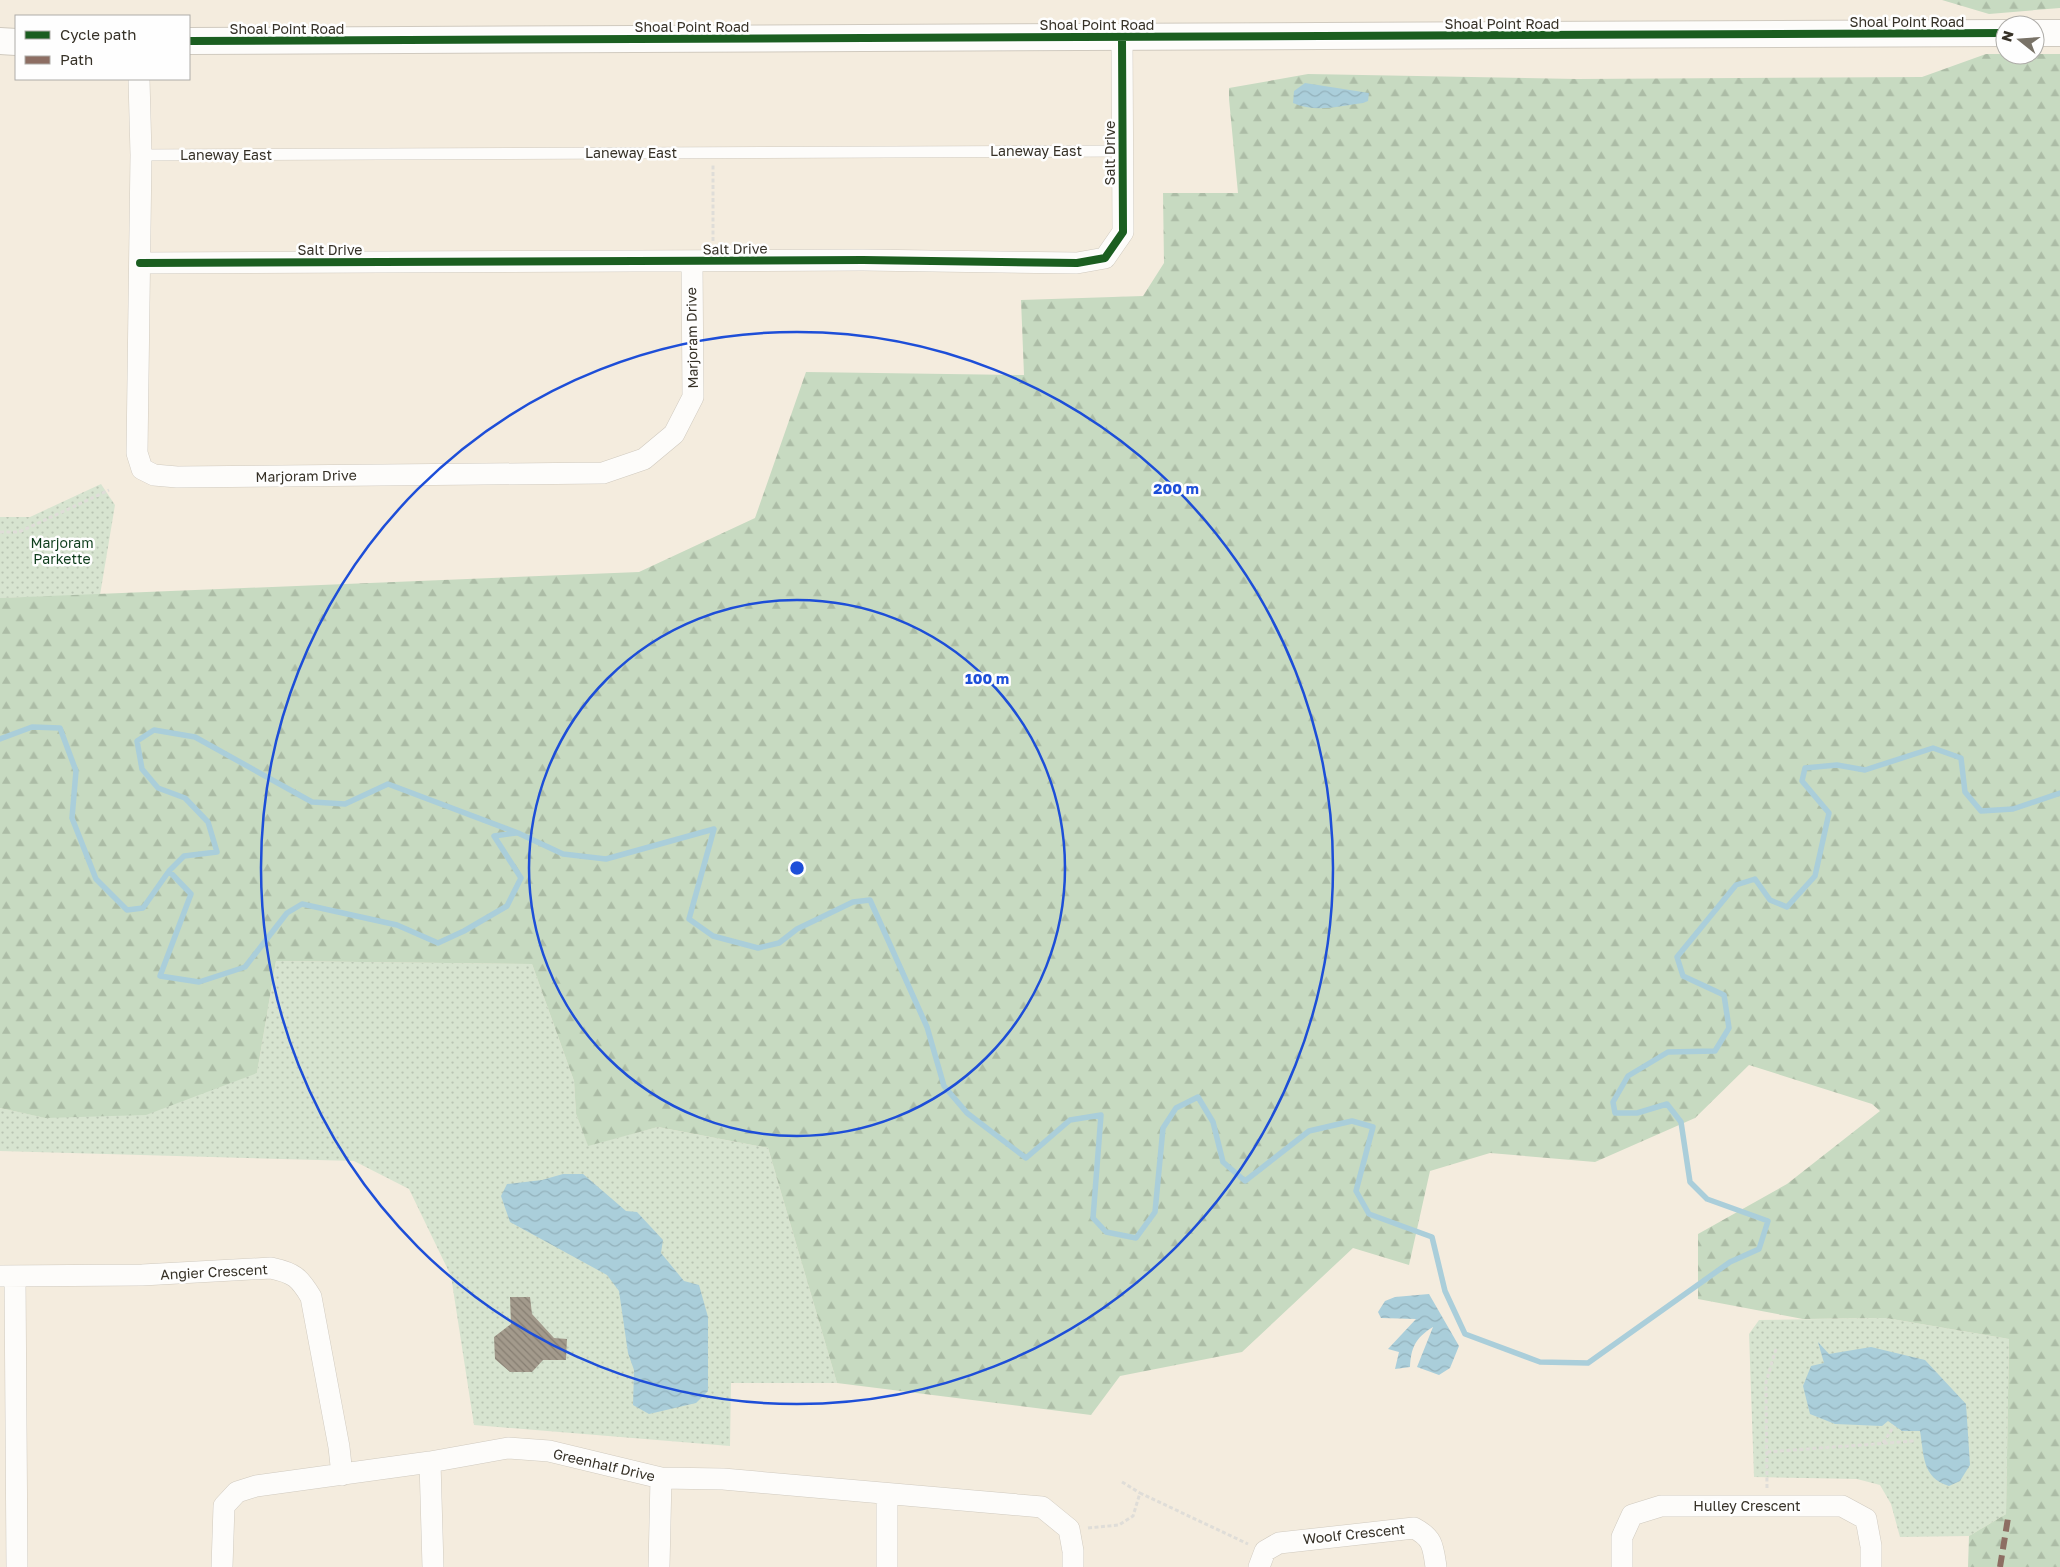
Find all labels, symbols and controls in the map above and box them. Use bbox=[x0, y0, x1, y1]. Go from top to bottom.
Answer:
street label: Shoal Point Road bbox=[1850, 13, 1964, 30]
legend bbox=[15, 15, 190, 80]
street label: Shoal Point Road bbox=[1445, 15, 1559, 32]
north arrow bbox=[1995, 15, 2045, 65]
street label: Shoal Point Road bbox=[1040, 16, 1154, 33]
street label: Shoal Point Road bbox=[635, 18, 749, 35]
street label: Shoal Point Road bbox=[230, 20, 344, 37]
text: Cycle path bbox=[60, 25, 136, 43]
text: N bbox=[1997, 28, 2017, 44]
text: Path bbox=[60, 50, 93, 68]
street label: Salt Drive bbox=[1101, 121, 1118, 185]
street label: Laneway East bbox=[990, 142, 1082, 159]
street label: Laneway East bbox=[585, 144, 677, 161]
street label: Laneway East bbox=[180, 146, 272, 163]
street label: Salt Drive bbox=[702, 239, 768, 258]
street label: Salt Drive bbox=[298, 241, 362, 258]
street label: Marjoram Drive bbox=[682, 287, 701, 389]
street label: Marjoram Drive bbox=[255, 466, 357, 485]
text: 200 m bbox=[1153, 479, 1199, 497]
park label: Marjoram Parkette bbox=[30, 534, 94, 567]
text: 100 m bbox=[965, 669, 1009, 687]
centre of rings bbox=[788, 859, 806, 877]
street label: Angier Crescent bbox=[160, 1260, 268, 1283]
street label: Greenhalf Drive bbox=[552, 1445, 657, 1484]
street label: Hulley Crescent bbox=[1693, 1497, 1801, 1514]
street label: Woolf Crescent bbox=[1302, 1520, 1406, 1547]

